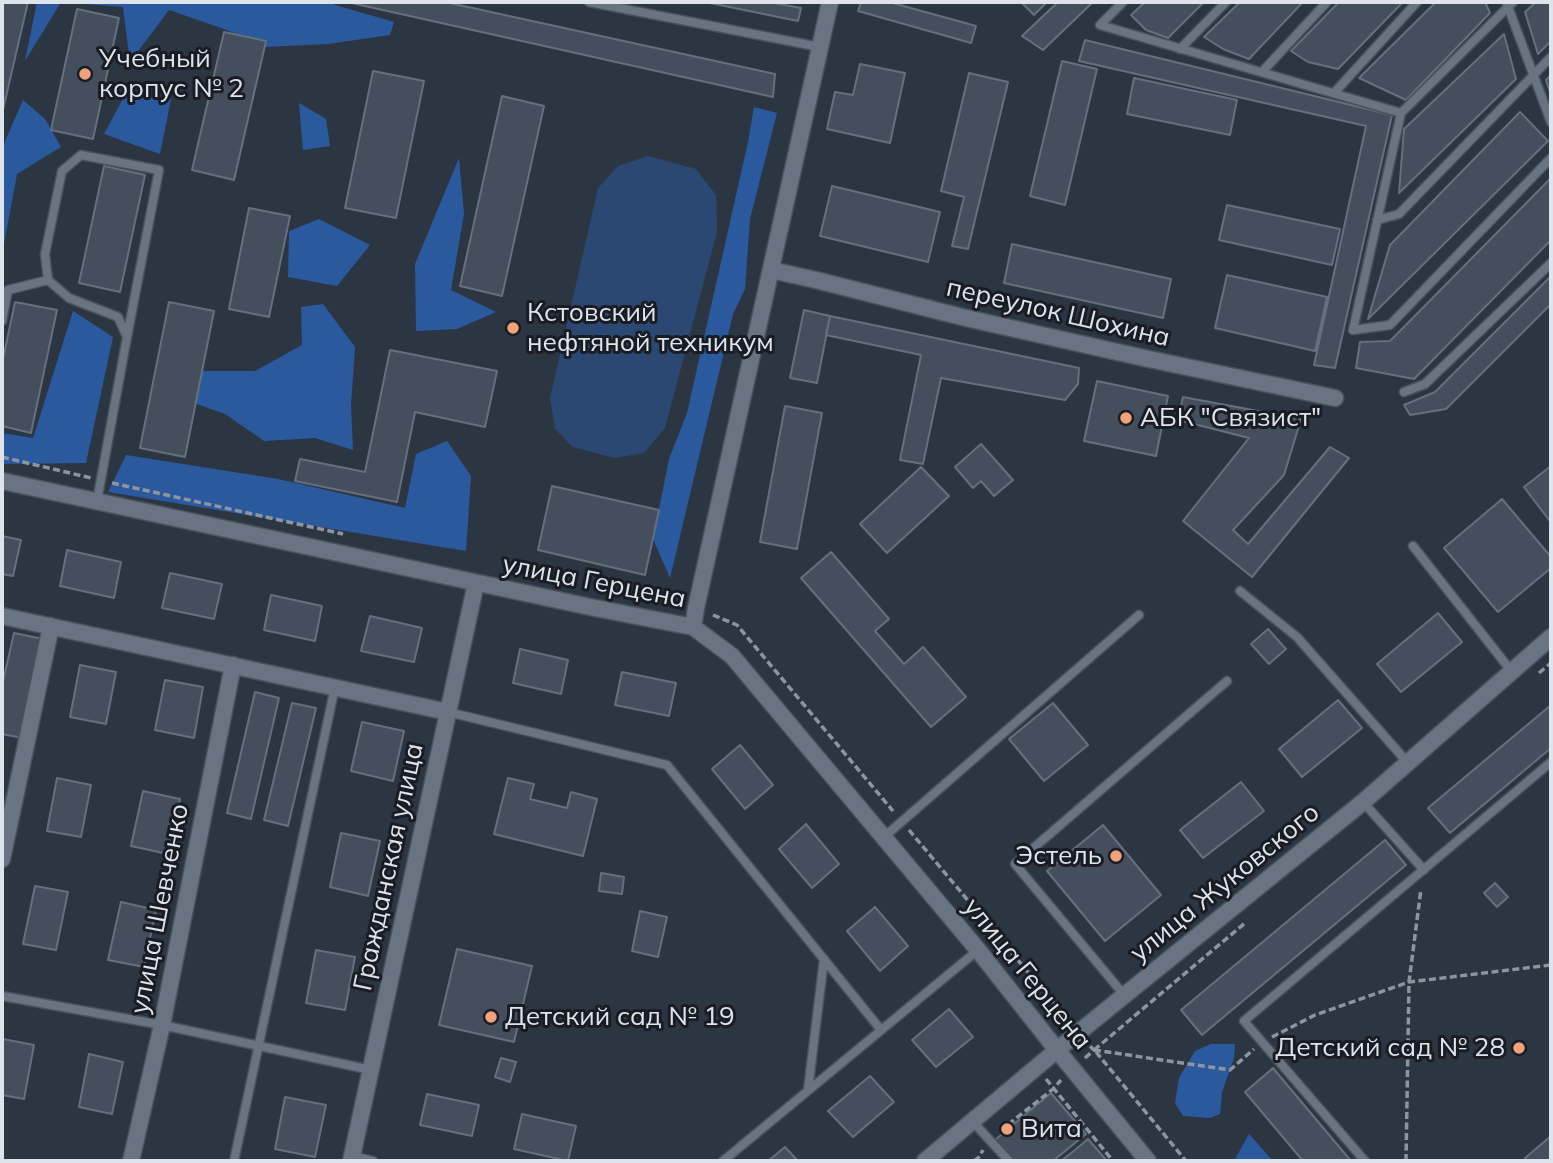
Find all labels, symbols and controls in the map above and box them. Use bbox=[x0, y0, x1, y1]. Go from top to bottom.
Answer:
place label: Учебный корпус № 2 bbox=[99, 43, 244, 104]
marker: Учебный корпус № 2 bbox=[77, 66, 93, 82]
street label: переулок Шохина bbox=[943, 272, 1173, 354]
place label: Кстовский нефтяной техникум bbox=[527, 297, 774, 358]
marker: Кстовский нефтяной техникум bbox=[505, 320, 521, 336]
place label: АБК "Связист" bbox=[1140, 402, 1321, 434]
marker: АБК "Связист" bbox=[1118, 410, 1134, 426]
street label: улица Герцена bbox=[500, 549, 688, 615]
street label: Гражданская улица bbox=[348, 740, 430, 994]
street label: улица Жуковского bbox=[1124, 797, 1326, 969]
street label: улица Шевченко bbox=[124, 801, 196, 1017]
place label: Эстель bbox=[1015, 840, 1102, 872]
marker: Эстель bbox=[1108, 848, 1124, 864]
street label: улица Герцена bbox=[956, 892, 1098, 1056]
place label: Детский сад № 19 bbox=[505, 1001, 735, 1033]
marker: Детский сад № 19 bbox=[483, 1009, 499, 1025]
place label: Детский сад № 28 bbox=[1275, 1032, 1505, 1064]
marker: Детский сад № 28 bbox=[1511, 1040, 1527, 1056]
place label: Вита bbox=[1021, 1113, 1082, 1145]
marker: Вита bbox=[999, 1121, 1015, 1137]

